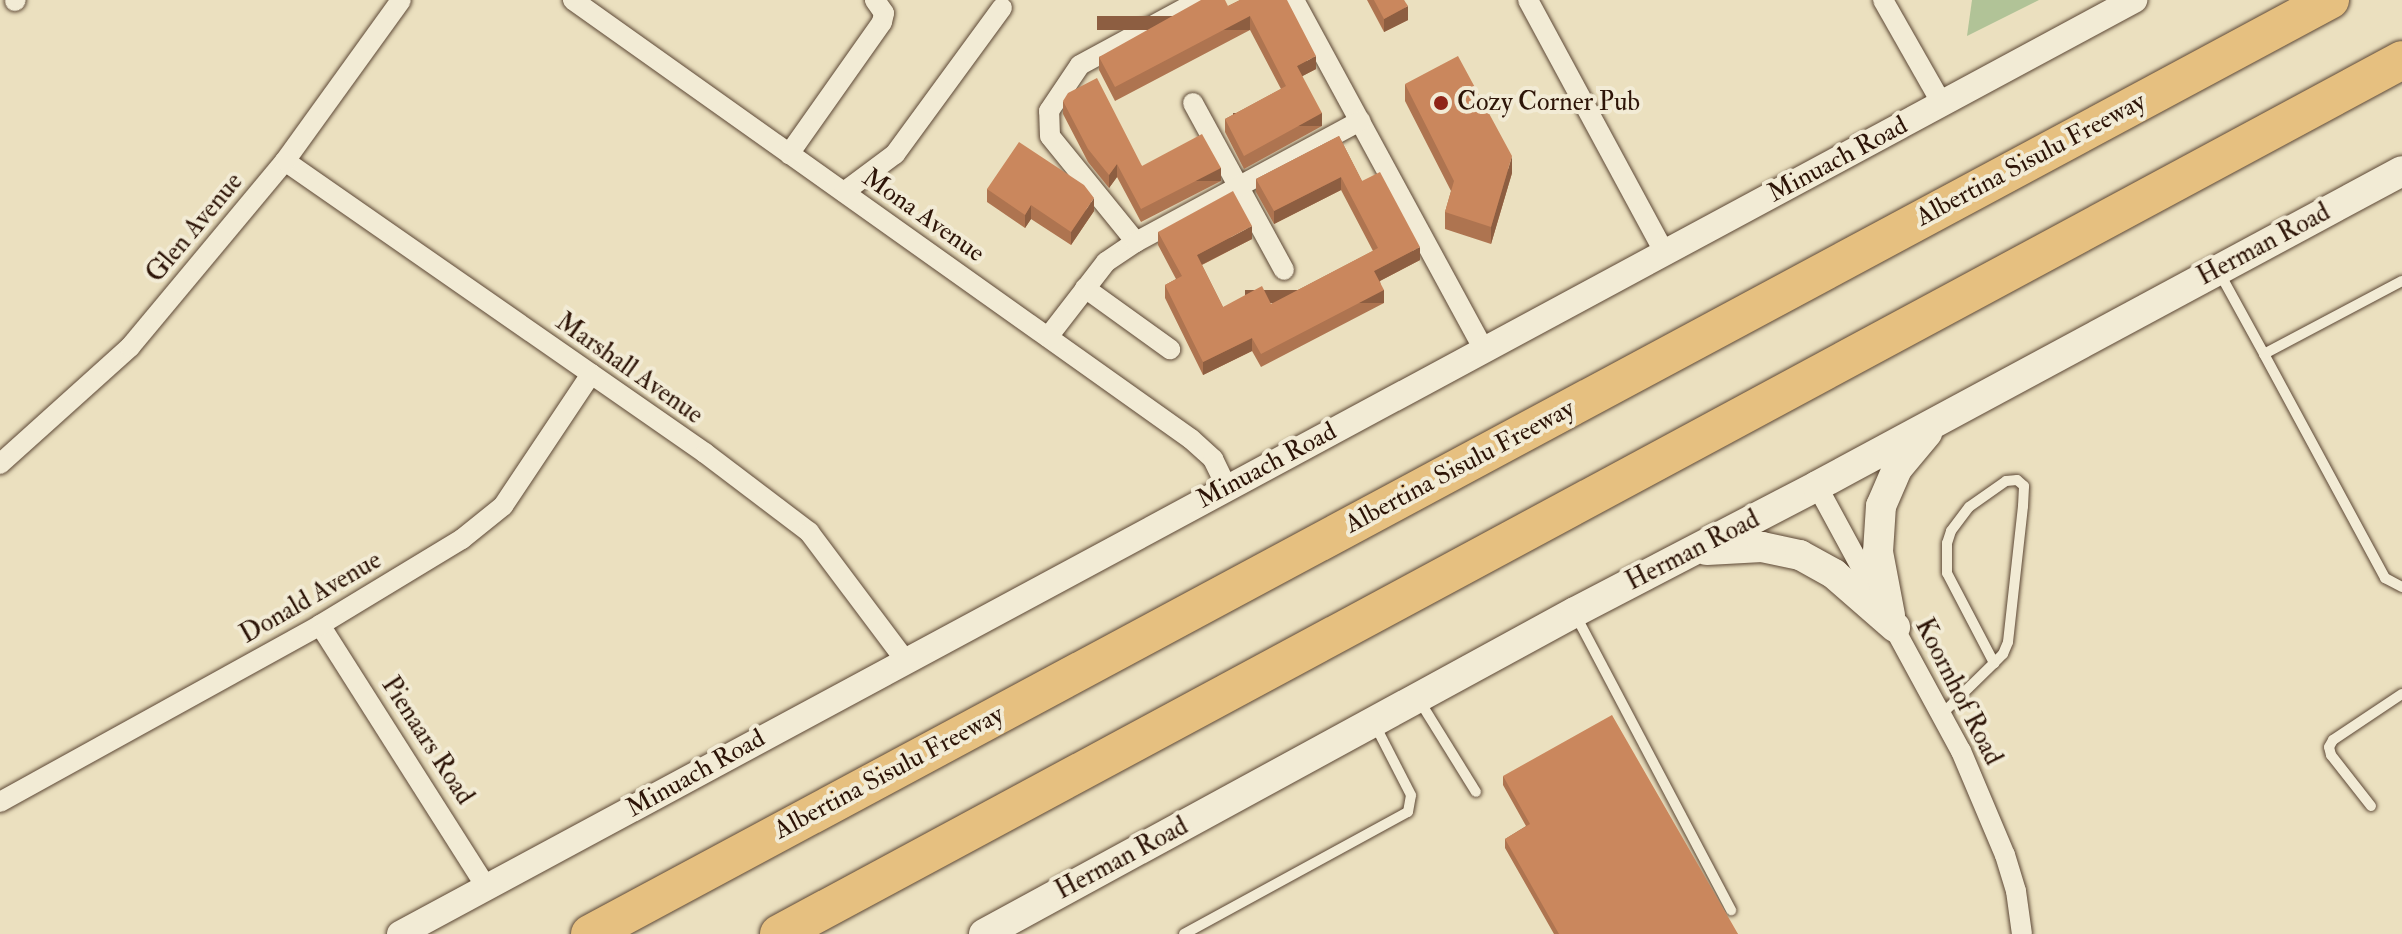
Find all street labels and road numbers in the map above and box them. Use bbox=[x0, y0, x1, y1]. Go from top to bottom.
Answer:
street label: Albertina Sisulu Freeway bbox=[1911, 86, 2151, 234]
street label: Minuach Road bbox=[1763, 110, 1913, 210]
street label: Mona Avenue bbox=[856, 162, 990, 270]
street label: Glen Avenue bbox=[140, 167, 250, 289]
street label: Herman Road bbox=[2192, 197, 2336, 293]
street label: Marshall Avenue bbox=[549, 307, 709, 431]
street label: Albertina Sisulu Freeway bbox=[1340, 393, 1580, 541]
street label: Minuach Road bbox=[1192, 416, 1342, 516]
street label: Herman Road bbox=[1621, 504, 1765, 598]
street label: Donald Avenue bbox=[235, 545, 387, 651]
street label: Koornhof Road bbox=[1908, 614, 2008, 770]
street label: Pienaars Road bbox=[374, 671, 480, 811]
street label: Albertina Sisulu Freeway bbox=[769, 699, 1009, 847]
street label: Minuach Road bbox=[621, 723, 771, 825]
street label: Herman Road bbox=[1050, 811, 1194, 907]

